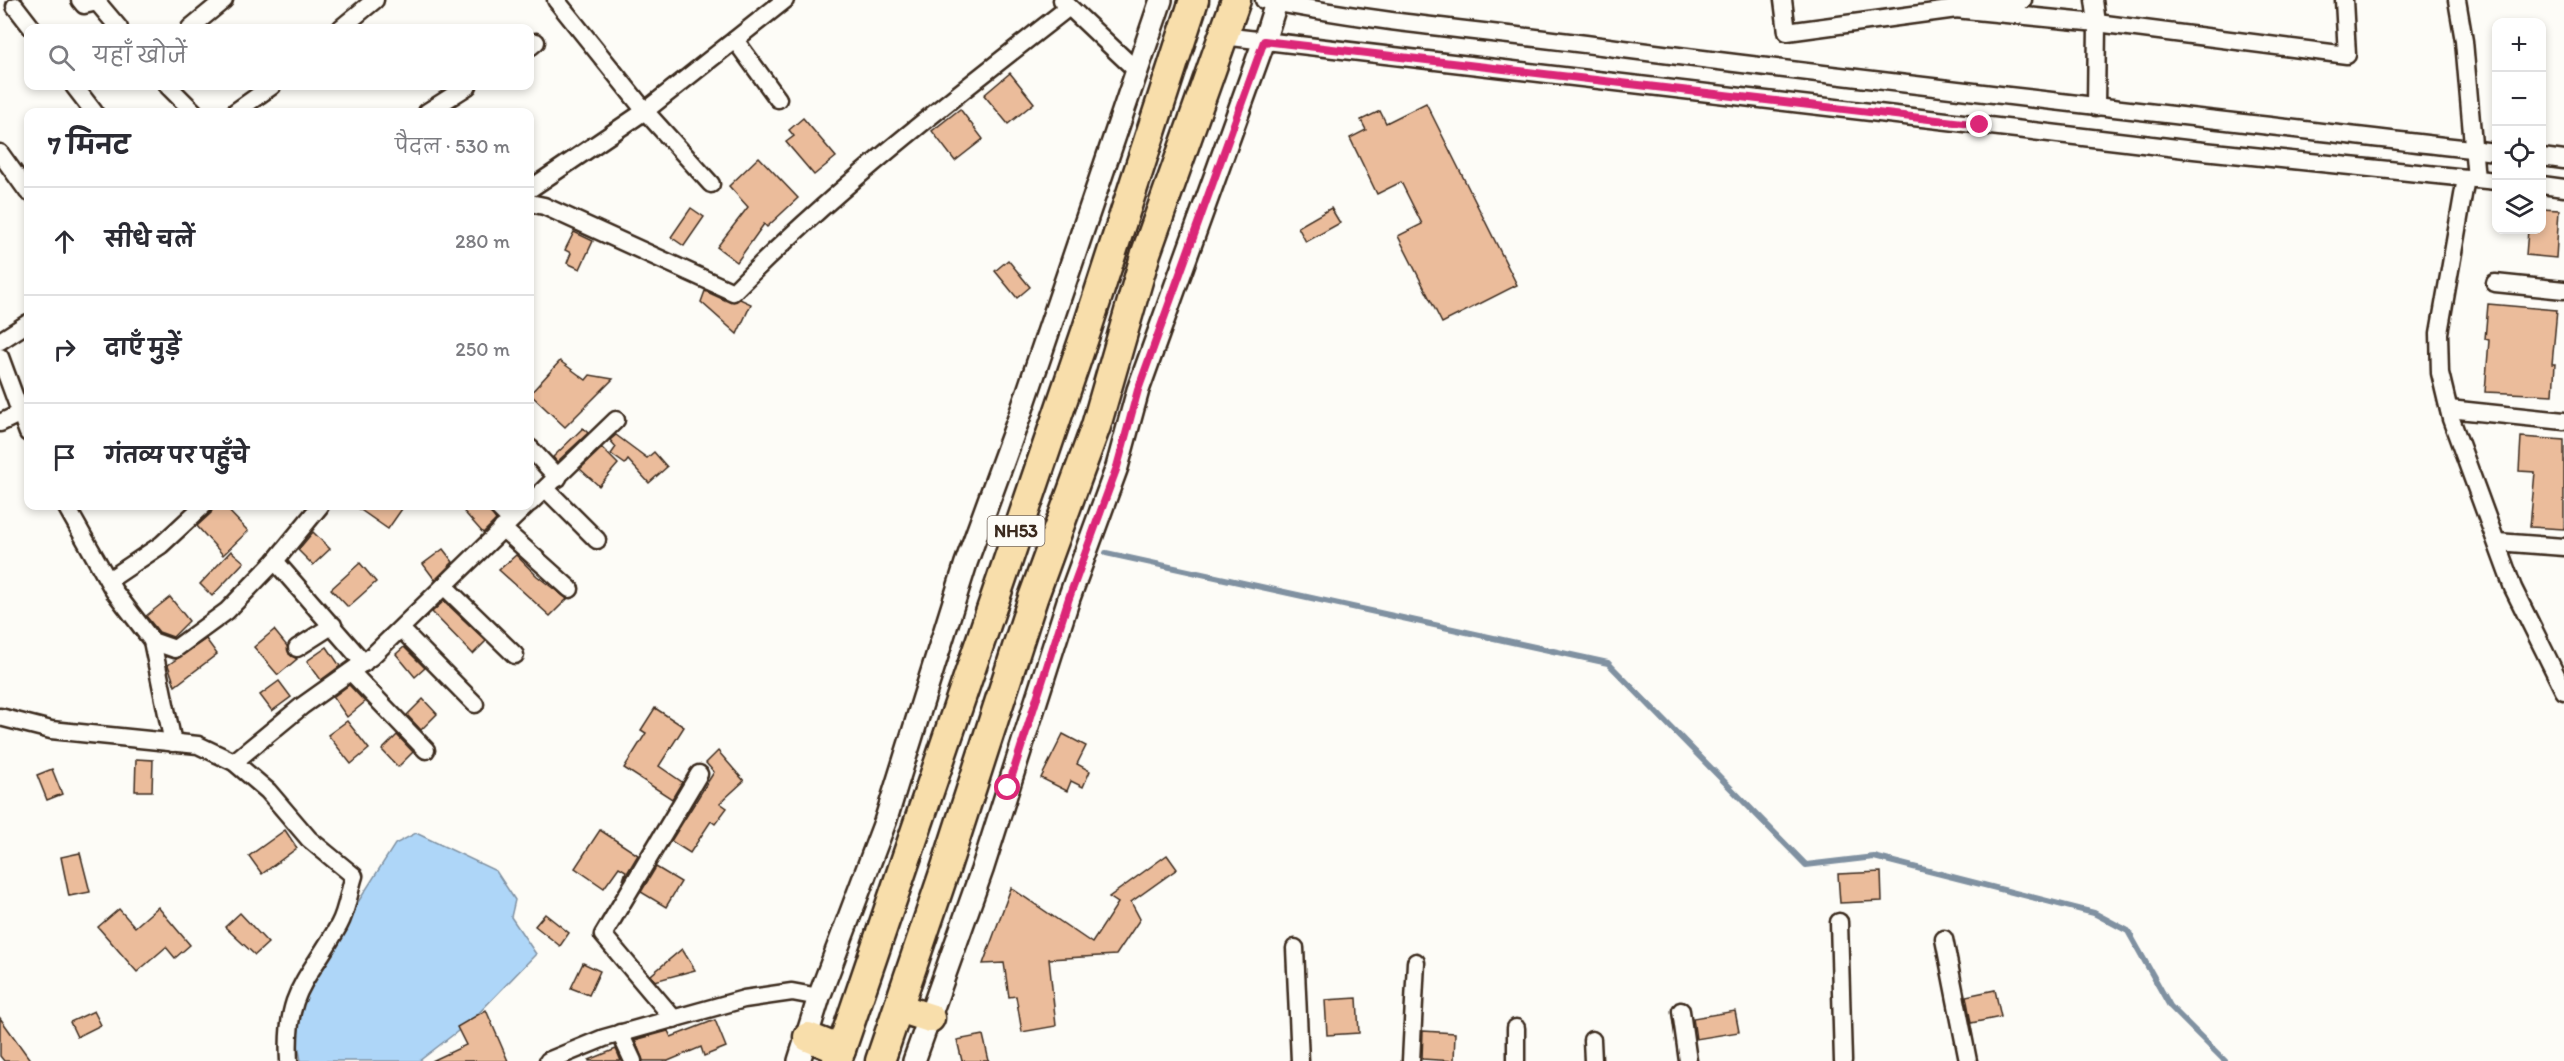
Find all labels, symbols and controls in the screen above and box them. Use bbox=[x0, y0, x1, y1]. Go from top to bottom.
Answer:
map controls bbox=[2492, 18, 2546, 234]
button: + bbox=[2492, 18, 2546, 72]
search box bbox=[24, 24, 534, 90]
icon: search bbox=[45, 41, 78, 74]
text: यहाँ खोजें bbox=[93, 42, 187, 69]
button: − bbox=[2492, 72, 2546, 126]
route end bbox=[1966, 111, 1992, 137]
button: locate bbox=[2492, 126, 2546, 180]
text: 7 मिनट bbox=[48, 129, 130, 161]
text: पैदल · 530 m bbox=[395, 134, 510, 158]
button: layers bbox=[2492, 180, 2546, 234]
icon: ahead bbox=[48, 225, 81, 258]
text: सीधे चलें bbox=[105, 226, 194, 253]
text: 280 m bbox=[455, 229, 510, 253]
icon: right bbox=[48, 333, 81, 366]
text: दाएँ मुड़ें bbox=[105, 334, 181, 361]
text: 250 m bbox=[455, 337, 510, 361]
icon: arrive bbox=[48, 441, 81, 474]
text: गंतव्य पर पहुँचे bbox=[105, 442, 249, 469]
road number: NH53 bbox=[988, 516, 1044, 546]
route start bbox=[994, 774, 1020, 800]

